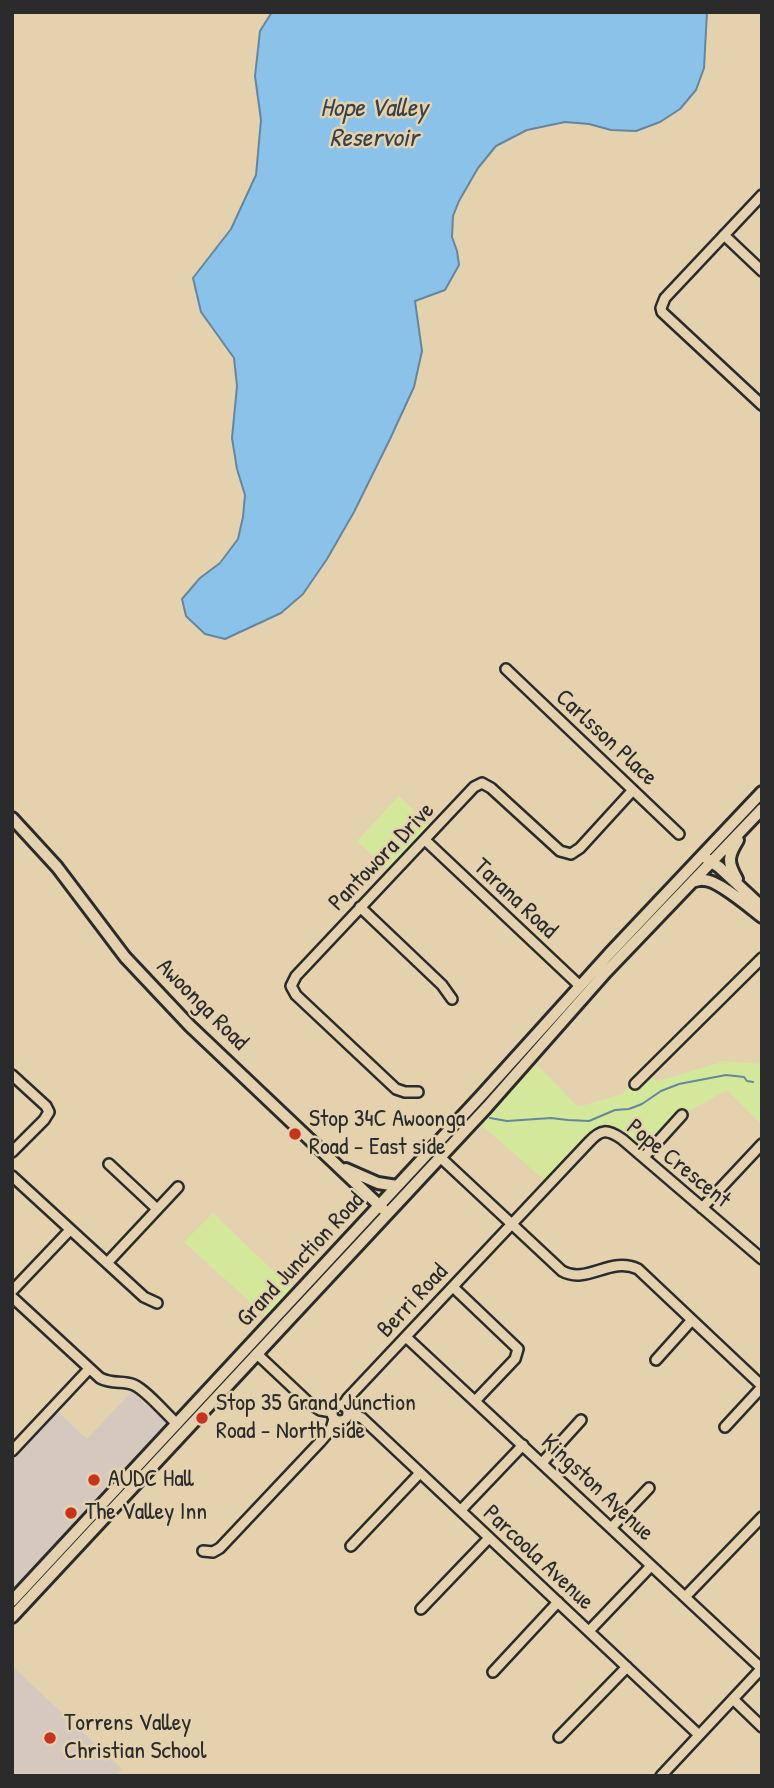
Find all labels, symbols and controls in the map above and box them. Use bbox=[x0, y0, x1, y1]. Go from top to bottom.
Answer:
water label: Hope Valley Reservoir bbox=[320, 93, 428, 154]
street label: Carlsson Place bbox=[549, 684, 663, 792]
street label: Pantowora Drive bbox=[323, 797, 441, 917]
street label: Tarana Road bbox=[467, 853, 563, 945]
street label: Awoonga Road bbox=[150, 953, 254, 1057]
place label: Stop 34C Awoonga Road - East side bbox=[309, 1106, 465, 1162]
street label: Pope Crescent bbox=[620, 1113, 736, 1215]
marker: Stop 34C Awoonga Road - East side bbox=[287, 1126, 303, 1142]
street label: Grand Junction Road bbox=[231, 1187, 371, 1333]
street label: Berri Road bbox=[372, 1258, 454, 1344]
place label: Stop 35 Grand Junction Road - North side bbox=[216, 1390, 416, 1446]
marker: Stop 35 Grand Junction Road - North side bbox=[194, 1410, 210, 1426]
street label: Kingston Avenue bbox=[535, 1428, 659, 1548]
place label: AUDC Hall bbox=[108, 1466, 194, 1494]
marker: AUDC Hall bbox=[86, 1472, 102, 1488]
place label: The Valley Inn bbox=[85, 1499, 207, 1527]
street label: Parcoola Avenue bbox=[477, 1499, 599, 1617]
marker: The Valley Inn bbox=[63, 1505, 79, 1521]
place label: Torrens Valley Christian School bbox=[64, 1710, 207, 1766]
marker: Torrens Valley Christian School bbox=[42, 1730, 58, 1746]

